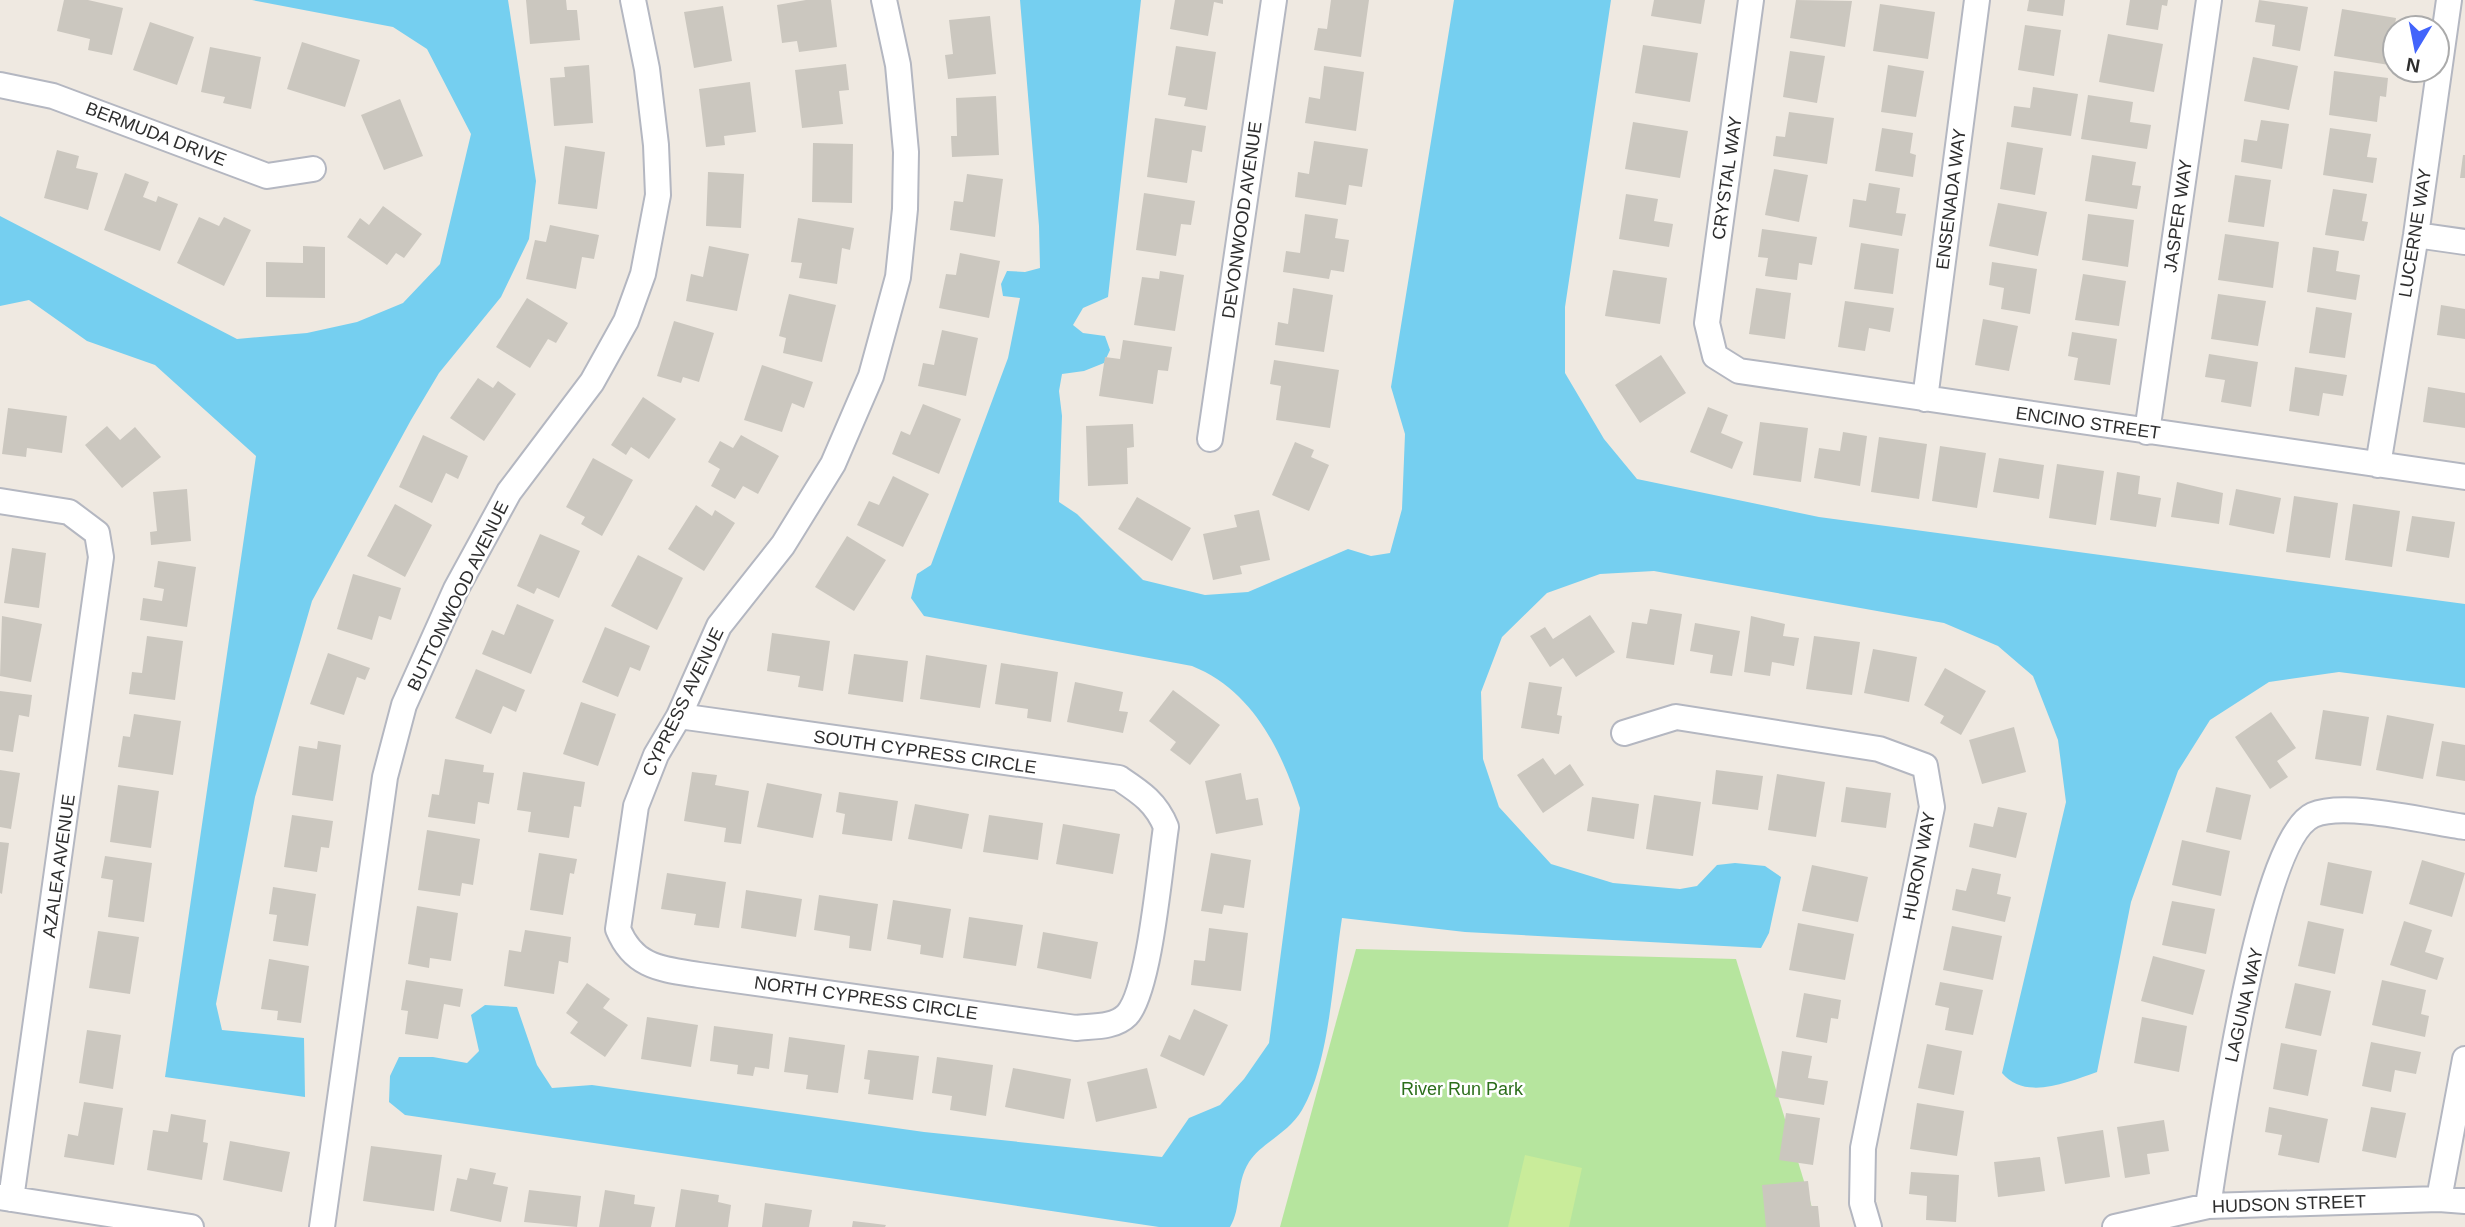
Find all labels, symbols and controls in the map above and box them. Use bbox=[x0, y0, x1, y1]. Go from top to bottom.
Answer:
north arrow bbox=[2381, 14, 2451, 84]
text: N bbox=[2405, 54, 2422, 77]
street label: BERMUDA DRIVE bbox=[83, 98, 229, 170]
street label: CRYSTAL WAY bbox=[1708, 115, 1746, 241]
street label: DEVONWOOD AVENUE bbox=[1218, 120, 1266, 320]
street label: ENSENADA WAY bbox=[1932, 127, 1970, 271]
street label: JASPER WAY bbox=[2160, 158, 2196, 274]
street label: LUCERNE WAY bbox=[2395, 167, 2435, 299]
street label: ENCINO STREET bbox=[2014, 403, 2162, 443]
street label: BUTTONWOOD AVENUE bbox=[403, 498, 513, 694]
street label: CYPRESS AVENUE bbox=[638, 624, 728, 780]
street label: SOUTH CYPRESS CIRCLE bbox=[812, 726, 1038, 778]
street label: AZALEA AVENUE bbox=[39, 793, 79, 939]
street label: HURON WAY bbox=[1899, 810, 1939, 922]
street label: LAGUNA WAY bbox=[2221, 946, 2267, 1064]
street label: NORTH CYPRESS CIRCLE bbox=[753, 972, 979, 1024]
park label: River Run Park bbox=[1401, 1079, 1524, 1099]
street label: HUDSON STREET bbox=[2212, 1191, 2366, 1217]

